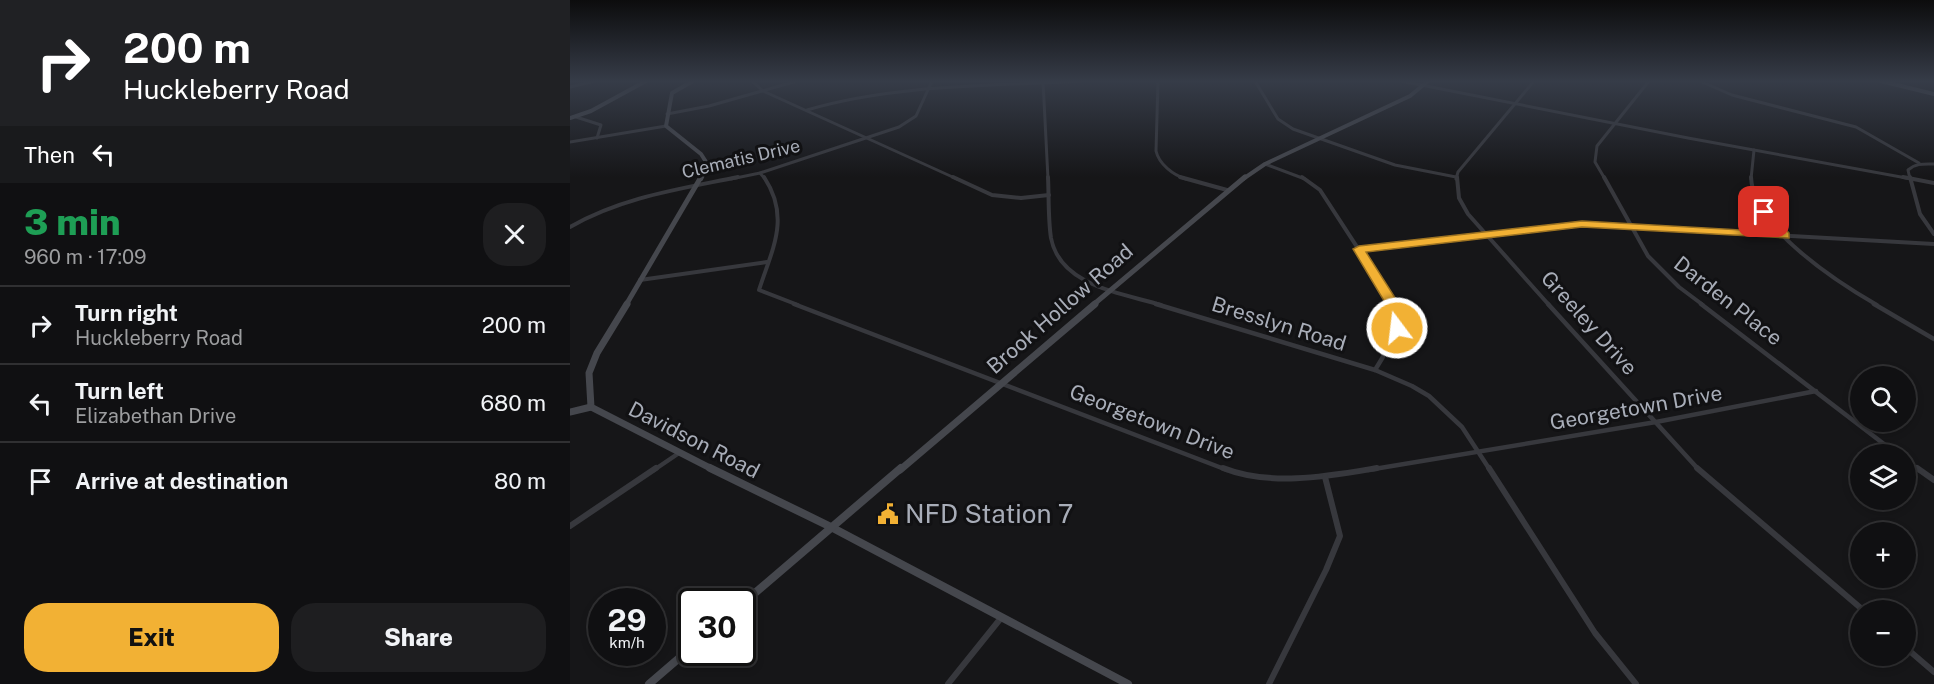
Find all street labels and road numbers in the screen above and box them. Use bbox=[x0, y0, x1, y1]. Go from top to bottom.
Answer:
street label: Clematis Drive bbox=[680, 135, 802, 182]
street label: Brook Hollow Road bbox=[982, 238, 1138, 379]
street label: Darden Place bbox=[1669, 251, 1787, 351]
street label: Greeley Drive bbox=[1536, 265, 1643, 380]
street label: Bresslyn Road bbox=[1209, 291, 1349, 356]
street label: Georgetown Drive bbox=[1066, 379, 1238, 464]
street label: Georgetown Drive bbox=[1548, 380, 1724, 435]
street label: Davidson Road bbox=[625, 396, 764, 483]

